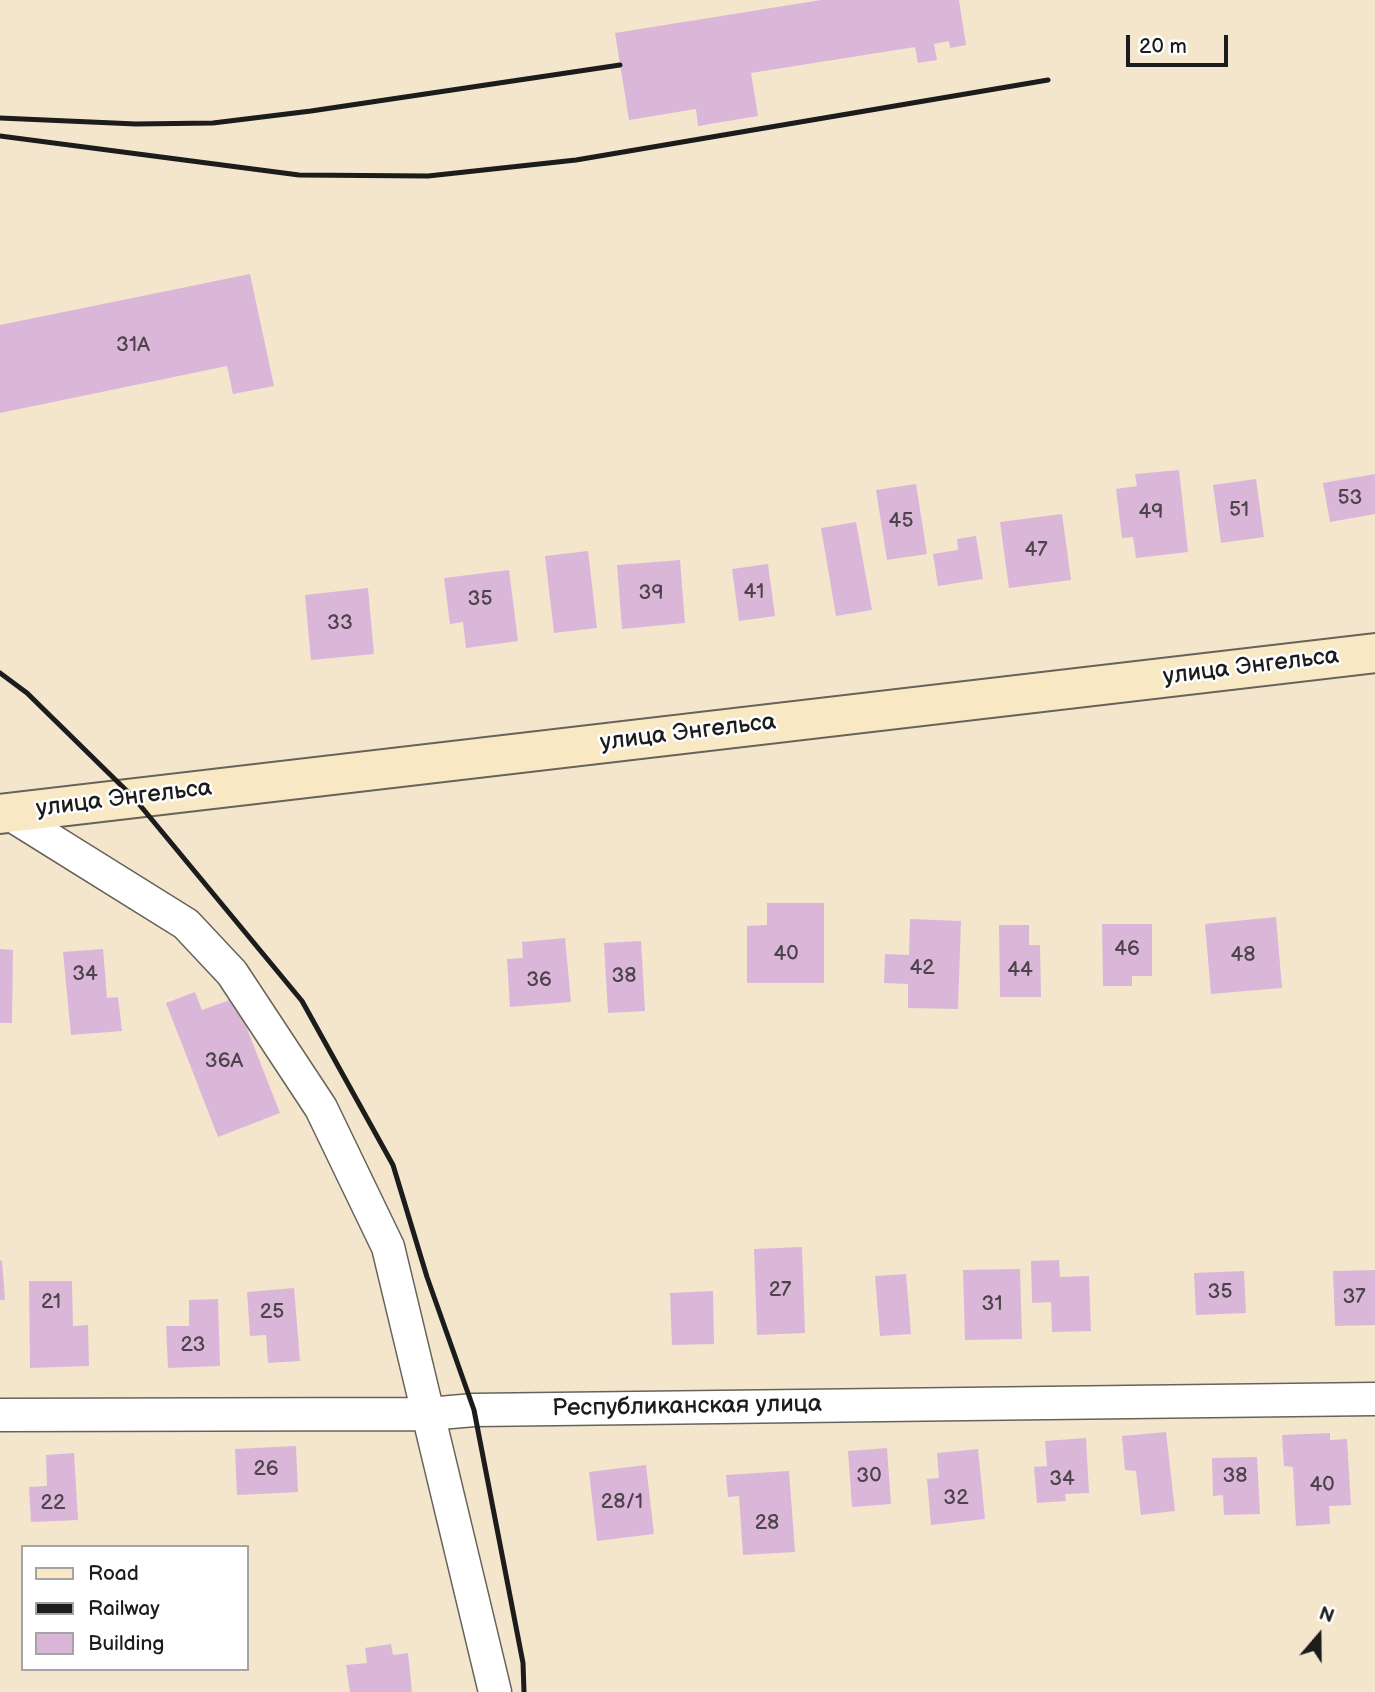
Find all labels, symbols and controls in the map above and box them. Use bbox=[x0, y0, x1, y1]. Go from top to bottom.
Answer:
scale bar bbox=[1130, 21, 1232, 65]
text: 20 m bbox=[1139, 34, 1187, 59]
house number: 31А bbox=[116, 333, 150, 359]
house number: 53 bbox=[1338, 486, 1362, 512]
house number: 51 bbox=[1229, 498, 1249, 524]
house number: 49 bbox=[1139, 500, 1163, 526]
house number: 45 bbox=[889, 509, 913, 535]
house number: 47 bbox=[1024, 538, 1048, 564]
house number: 41 bbox=[744, 580, 764, 606]
house number: 39 bbox=[638, 581, 664, 607]
house number: 35 bbox=[468, 587, 492, 613]
house number: 33 bbox=[327, 611, 353, 637]
street label: улица Энгельса bbox=[1161, 642, 1341, 692]
street label: улица Энгельса bbox=[598, 708, 778, 758]
street label: улица Энгельса bbox=[34, 774, 214, 824]
house number: 46 bbox=[1114, 937, 1140, 963]
house number: 40 bbox=[773, 942, 799, 968]
house number: 48 bbox=[1230, 943, 1256, 969]
house number: 42 bbox=[909, 956, 935, 982]
house number: 44 bbox=[1007, 958, 1033, 984]
house number: 34 bbox=[72, 962, 98, 988]
house number: 38 bbox=[611, 964, 637, 990]
house number: 36 bbox=[526, 968, 552, 994]
house number: 36А bbox=[205, 1049, 243, 1075]
house number: 27 bbox=[769, 1278, 791, 1304]
house number: 35 bbox=[1208, 1280, 1232, 1306]
house number: 37 bbox=[1342, 1285, 1366, 1311]
house number: 21 bbox=[41, 1290, 61, 1316]
house number: 31 bbox=[981, 1292, 1003, 1318]
house number: 25 bbox=[260, 1300, 284, 1326]
house number: 23 bbox=[181, 1333, 205, 1359]
street label: Республиканская улица bbox=[552, 1390, 822, 1424]
house number: 26 bbox=[253, 1457, 279, 1483]
house number: 30 bbox=[856, 1464, 882, 1490]
house number: 38 bbox=[1222, 1464, 1248, 1490]
house number: 34 bbox=[1049, 1467, 1075, 1493]
house number: 40 bbox=[1309, 1473, 1335, 1499]
house number: 32 bbox=[943, 1486, 969, 1512]
house number: 28/1 bbox=[601, 1490, 643, 1516]
house number: 22 bbox=[41, 1491, 65, 1517]
house number: 28 bbox=[755, 1511, 779, 1537]
legend bbox=[21, 1545, 248, 1671]
text: Road bbox=[88, 1561, 139, 1586]
text: Railway bbox=[88, 1596, 160, 1621]
north arrow bbox=[1284, 1601, 1354, 1671]
text: N bbox=[1316, 1603, 1337, 1629]
text: Building bbox=[88, 1631, 164, 1656]

